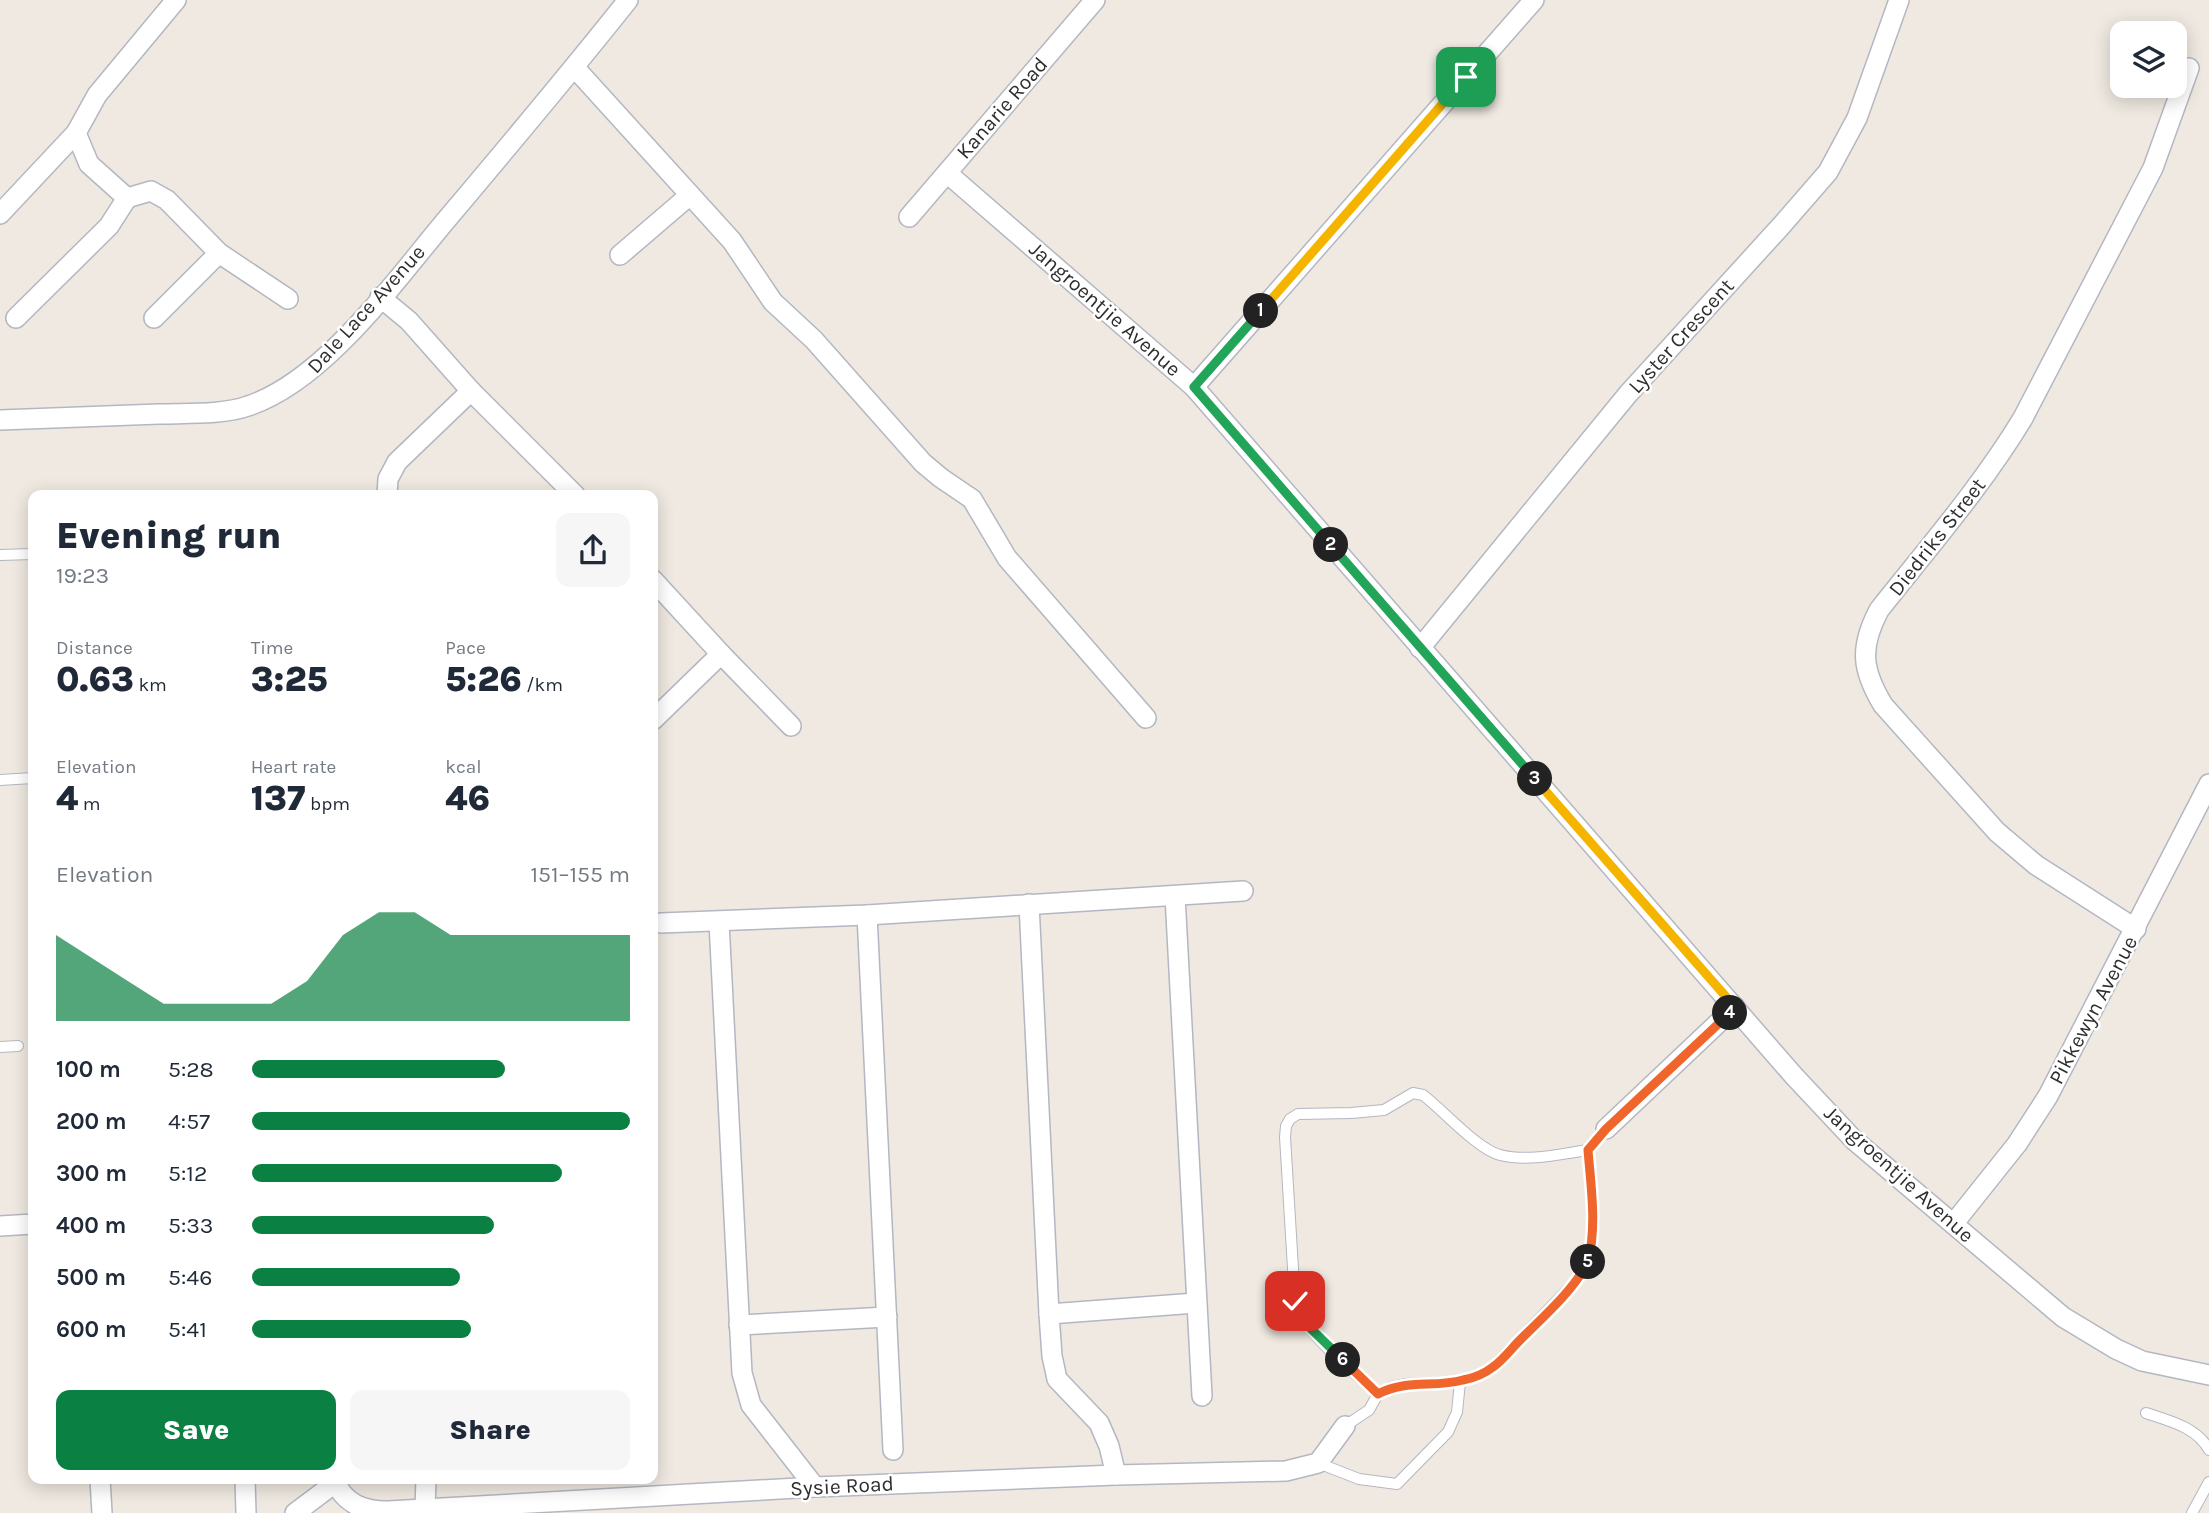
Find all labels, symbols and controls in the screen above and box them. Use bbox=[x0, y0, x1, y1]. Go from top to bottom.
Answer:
map controls bbox=[2110, 21, 2187, 98]
button: layers bbox=[2110, 21, 2187, 98]
pin bbox=[1436, 47, 1496, 107]
street label: Kanarie Road bbox=[951, 52, 1053, 164]
icon: arrive bbox=[1447, 58, 1485, 96]
street label: Jangroentjie Avenue bbox=[1024, 237, 1186, 381]
street label: Dale Lace Avenue bbox=[302, 240, 430, 378]
street label: Lyster Crescent bbox=[1623, 274, 1739, 398]
pin: 1 bbox=[1244, 294, 1278, 328]
text: 1 bbox=[1257, 299, 1264, 321]
street label: Diedriks Street bbox=[1884, 473, 1990, 601]
text: Evening run bbox=[56, 513, 281, 558]
button: share bbox=[556, 513, 630, 587]
pin: 2 bbox=[1314, 528, 1348, 562]
text: 2 bbox=[1325, 533, 1336, 555]
text: 19:23 bbox=[56, 562, 109, 589]
text: Distance bbox=[56, 637, 133, 659]
text: Time bbox=[251, 637, 293, 659]
text: Pace bbox=[445, 637, 486, 659]
text: 0.63 bbox=[56, 659, 134, 700]
text: 3:25 bbox=[251, 659, 328, 700]
text: 5:26 bbox=[445, 659, 522, 700]
text: km bbox=[134, 674, 167, 696]
text: /km bbox=[522, 674, 563, 696]
text: Elevation bbox=[56, 756, 136, 778]
text: Heart rate bbox=[251, 756, 336, 778]
text: kcal bbox=[445, 756, 482, 778]
pin: 3 bbox=[1518, 762, 1552, 796]
text: 3 bbox=[1529, 767, 1540, 789]
text: 4 bbox=[56, 778, 78, 819]
text: 137 bbox=[251, 778, 305, 819]
text: 46 bbox=[445, 778, 490, 819]
text: m bbox=[78, 793, 100, 815]
text: bpm bbox=[305, 793, 350, 815]
text: Elevation bbox=[56, 861, 153, 888]
text: 151–155 m bbox=[530, 861, 630, 888]
street label: Pikkewyn Avenue bbox=[2044, 932, 2142, 1088]
pin: 4 bbox=[1712, 996, 1748, 1030]
text: 4 bbox=[1724, 1001, 1735, 1023]
text: 100 m bbox=[56, 1056, 121, 1083]
text: 5:28 bbox=[168, 1056, 214, 1083]
street label: Jangroentjie Avenue bbox=[1819, 1101, 1979, 1247]
text: 200 m bbox=[56, 1108, 127, 1135]
text: 4:57 bbox=[168, 1108, 210, 1135]
text: 300 m bbox=[56, 1160, 127, 1187]
text: 5:12 bbox=[168, 1160, 207, 1187]
text: 400 m bbox=[56, 1212, 126, 1239]
text: 5:33 bbox=[168, 1212, 213, 1239]
pin: 5 bbox=[1570, 1244, 1606, 1280]
text: 5 bbox=[1582, 1250, 1593, 1272]
text: 500 m bbox=[56, 1264, 126, 1291]
text: 5:46 bbox=[168, 1264, 212, 1291]
pin bbox=[1265, 1271, 1325, 1331]
icon: check bbox=[1276, 1282, 1314, 1320]
text: 600 m bbox=[56, 1316, 127, 1343]
text: 5:41 bbox=[168, 1316, 207, 1343]
pin: 6 bbox=[1326, 1342, 1360, 1378]
text: 6 bbox=[1337, 1348, 1348, 1370]
button: Save bbox=[56, 1390, 336, 1470]
button: Share bbox=[350, 1390, 630, 1470]
street label: Sysie Road bbox=[789, 1471, 895, 1501]

